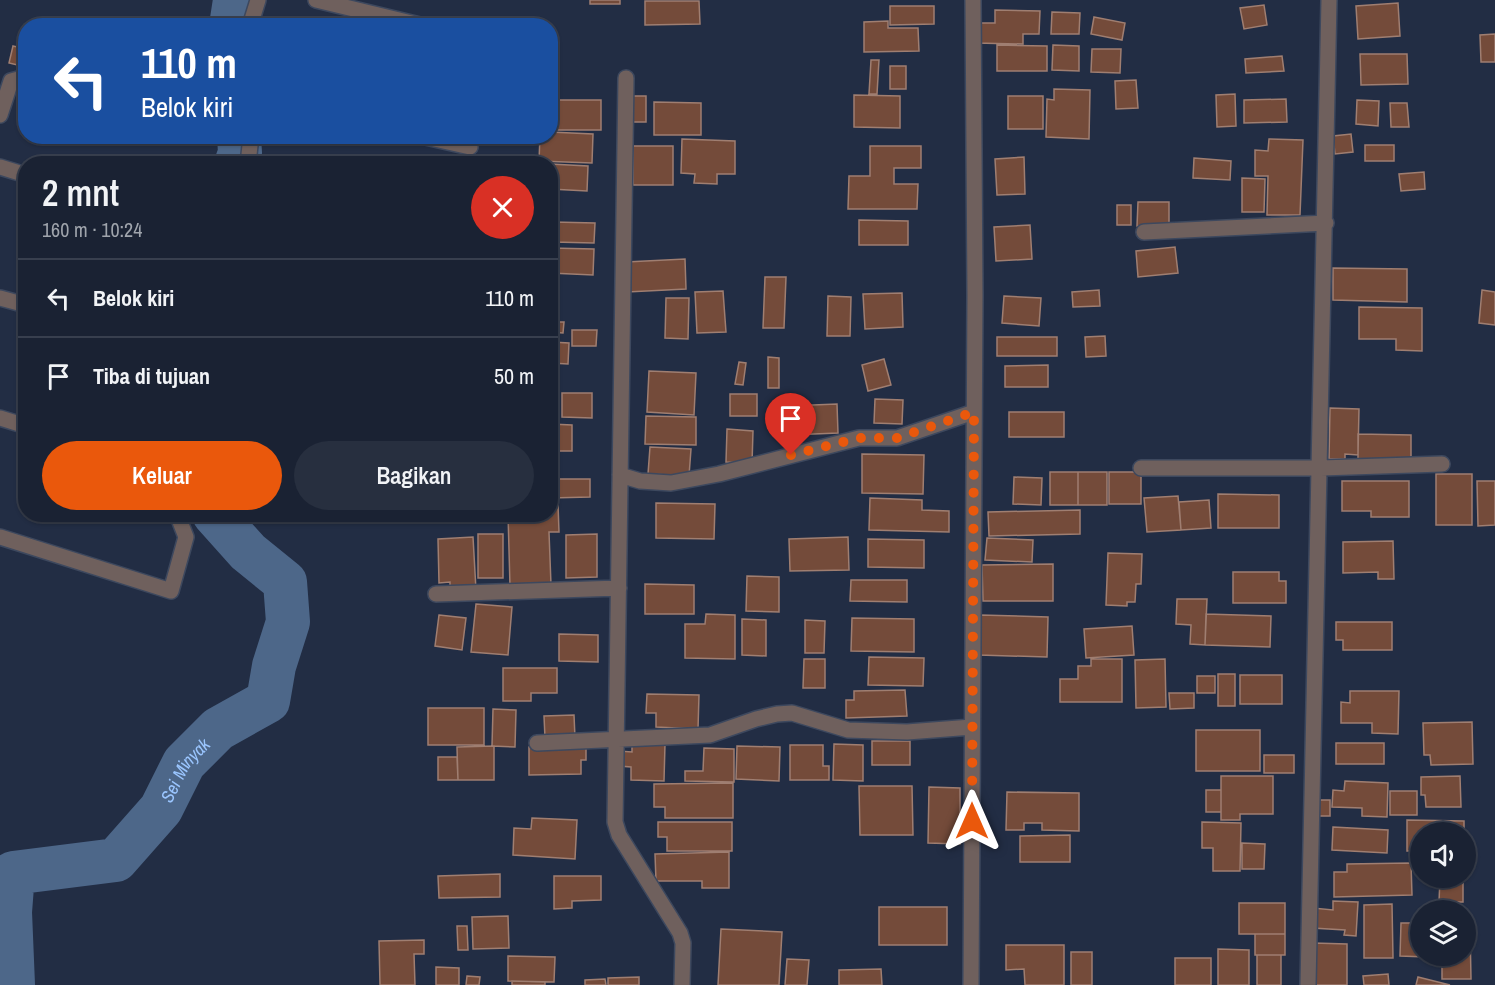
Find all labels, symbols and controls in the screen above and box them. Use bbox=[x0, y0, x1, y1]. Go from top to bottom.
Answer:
text: 110 m bbox=[141, 35, 237, 91]
icon: left bbox=[42, 42, 120, 120]
text: Belok kiri bbox=[141, 89, 233, 125]
text: 2 mnt bbox=[42, 169, 119, 217]
button: close bbox=[471, 176, 534, 239]
text: 160 m · 10:24 bbox=[42, 216, 142, 243]
icon: left bbox=[42, 282, 75, 315]
text: Belok kiri bbox=[93, 283, 174, 313]
text: 110 m bbox=[485, 283, 534, 313]
icon: arrive bbox=[42, 360, 75, 393]
text: Tiba di tujuan bbox=[93, 361, 210, 391]
text: 50 m bbox=[494, 361, 534, 391]
pin bbox=[765, 393, 816, 455]
icon: arrive bbox=[774, 402, 807, 435]
button: Keluar bbox=[42, 441, 282, 510]
button: Bagikan bbox=[294, 441, 534, 510]
water label: Sei Minyak bbox=[154, 731, 216, 807]
position arrow bbox=[940, 789, 1004, 853]
map controls bbox=[1410, 822, 1476, 966]
button: sound bbox=[1410, 822, 1476, 888]
button: layers bbox=[1410, 900, 1476, 966]

